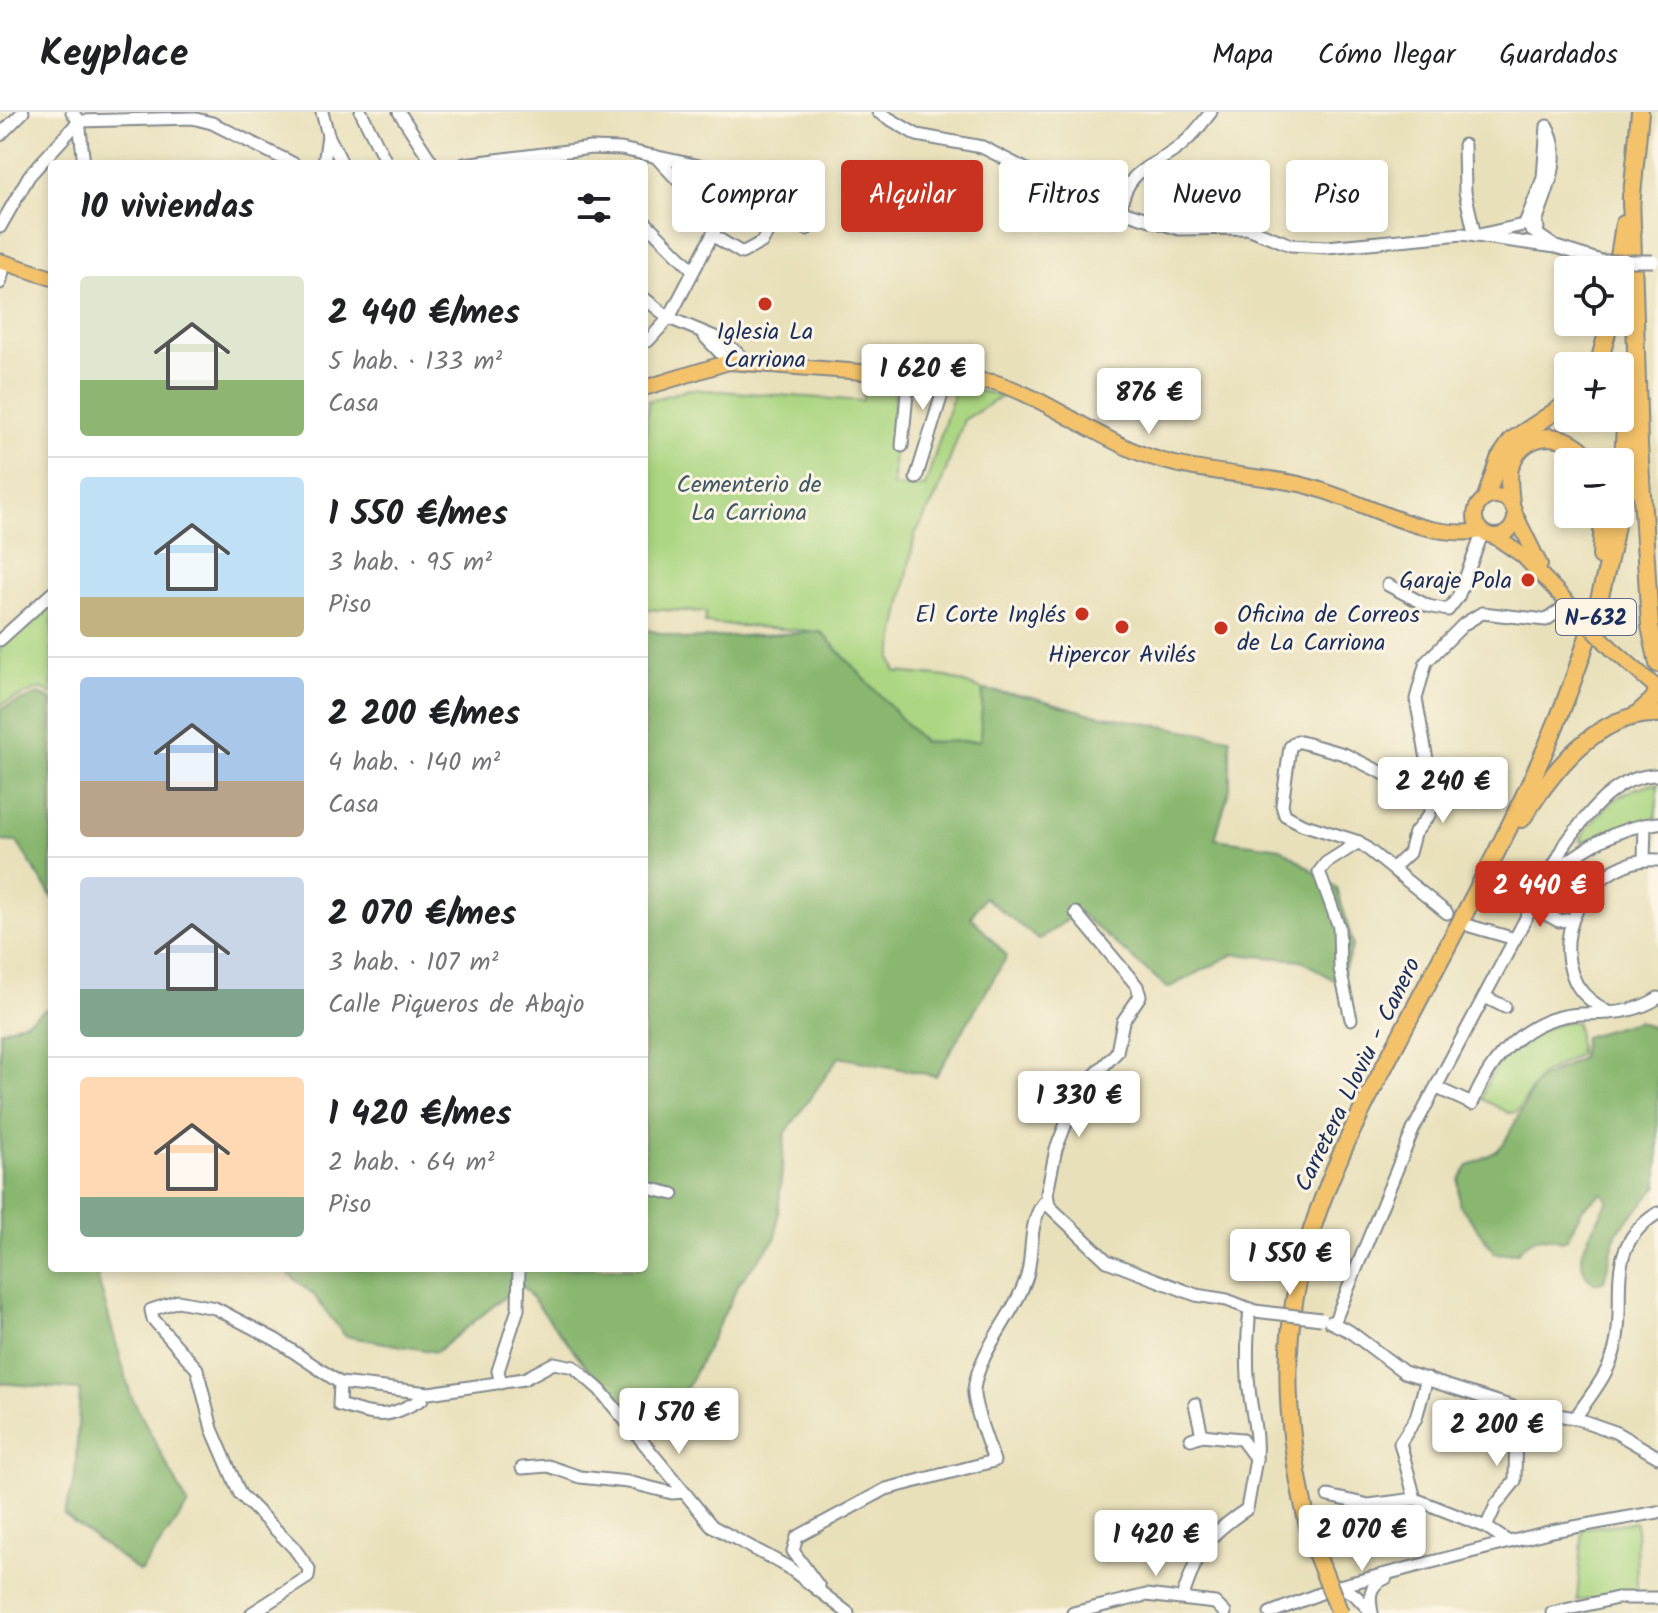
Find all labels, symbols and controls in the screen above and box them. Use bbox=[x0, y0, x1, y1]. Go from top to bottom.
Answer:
text: Keyplace bbox=[40, 25, 188, 85]
text: Mapa bbox=[1212, 33, 1274, 78]
text: Cómo llegar bbox=[1318, 33, 1455, 78]
text: Guardados bbox=[1499, 33, 1618, 78]
chip: Comprar bbox=[672, 160, 825, 232]
chip: Alquilar bbox=[841, 160, 983, 232]
chip: Filtros bbox=[999, 160, 1128, 232]
chip: Nuevo bbox=[1144, 160, 1270, 232]
chip: Piso bbox=[1286, 160, 1388, 232]
text: 10 viviendas bbox=[80, 181, 254, 235]
icon: filters bbox=[572, 186, 616, 230]
map controls bbox=[1554, 256, 1634, 528]
button: locate bbox=[1554, 256, 1634, 336]
text: 2 440 €/mes bbox=[328, 287, 520, 341]
marker: Iglesia La Carriona bbox=[756, 295, 774, 313]
icon: home bbox=[144, 308, 240, 404]
place label: Iglesia La Carriona bbox=[717, 313, 813, 380]
text: 5 hab. · 133 m² bbox=[328, 341, 502, 383]
pin: 1 620 € bbox=[849, 344, 997, 412]
text: 1 620 € bbox=[880, 349, 966, 391]
button: + bbox=[1554, 352, 1634, 432]
pin: 876 € bbox=[1093, 368, 1205, 436]
text: 876 € bbox=[1115, 373, 1183, 415]
text: Casa bbox=[328, 383, 379, 425]
button: − bbox=[1554, 448, 1634, 528]
park label: Cementerio de La Carriona bbox=[677, 466, 822, 533]
text: 1 550 €/mes bbox=[328, 488, 508, 542]
icon: home bbox=[144, 509, 240, 605]
text: 3 hab. · 95 m² bbox=[328, 542, 492, 584]
place label: Garaje Pola bbox=[1399, 562, 1512, 601]
marker: Garaje Pola bbox=[1519, 571, 1537, 589]
text: Piso bbox=[328, 584, 371, 626]
place label: El Corte Inglés bbox=[915, 596, 1066, 635]
place label: Oficina de Correos de La Carriona bbox=[1237, 596, 1420, 663]
road number: N-632 bbox=[1556, 599, 1636, 635]
marker: El Corte Inglés bbox=[1073, 605, 1091, 623]
marker: Hipercor Avilés bbox=[1113, 618, 1131, 636]
marker: Oficina de Correos de La Carriona bbox=[1212, 619, 1230, 637]
place label: Hipercor Avilés bbox=[1048, 636, 1196, 675]
text: 2 200 €/mes bbox=[328, 688, 520, 742]
icon: home bbox=[144, 709, 240, 805]
text: 4 hab. · 140 m² bbox=[328, 742, 500, 784]
pin: 2 240 € bbox=[1369, 757, 1517, 825]
text: 2 240 € bbox=[1396, 762, 1490, 804]
text: Casa bbox=[328, 784, 379, 826]
pin: 2 440 € bbox=[1466, 861, 1614, 929]
text: 2 440 € bbox=[1493, 866, 1587, 908]
text: 2 070 €/mes bbox=[328, 888, 516, 942]
icon: home bbox=[144, 909, 240, 1005]
text: 3 hab. · 107 m² bbox=[328, 942, 499, 984]
street label: Carretera Lloviu - Canero bbox=[1285, 951, 1432, 1199]
text: Calle Piqueros de Abajo bbox=[328, 984, 585, 1026]
pin: 1 330 € bbox=[1005, 1071, 1153, 1139]
text: 1 330 € bbox=[1036, 1076, 1122, 1118]
text: 1 420 €/mes bbox=[328, 1088, 512, 1142]
icon: home bbox=[144, 1109, 240, 1205]
text: 2 hab. · 64 m² bbox=[328, 1142, 494, 1184]
text: Piso bbox=[328, 1184, 371, 1226]
pin: 1 550 € bbox=[1216, 1229, 1364, 1297]
text: 1 550 € bbox=[1248, 1234, 1332, 1276]
pin: 1 570 € bbox=[605, 1388, 753, 1456]
text: 1 570 € bbox=[637, 1393, 721, 1435]
pin: 2 200 € bbox=[1423, 1400, 1571, 1468]
text: 2 200 € bbox=[1450, 1405, 1544, 1447]
pin: 2 070 € bbox=[1288, 1505, 1436, 1573]
pin: 1 420 € bbox=[1082, 1510, 1230, 1578]
text: 2 070 € bbox=[1317, 1510, 1407, 1552]
text: 1 420 € bbox=[1112, 1515, 1200, 1557]

